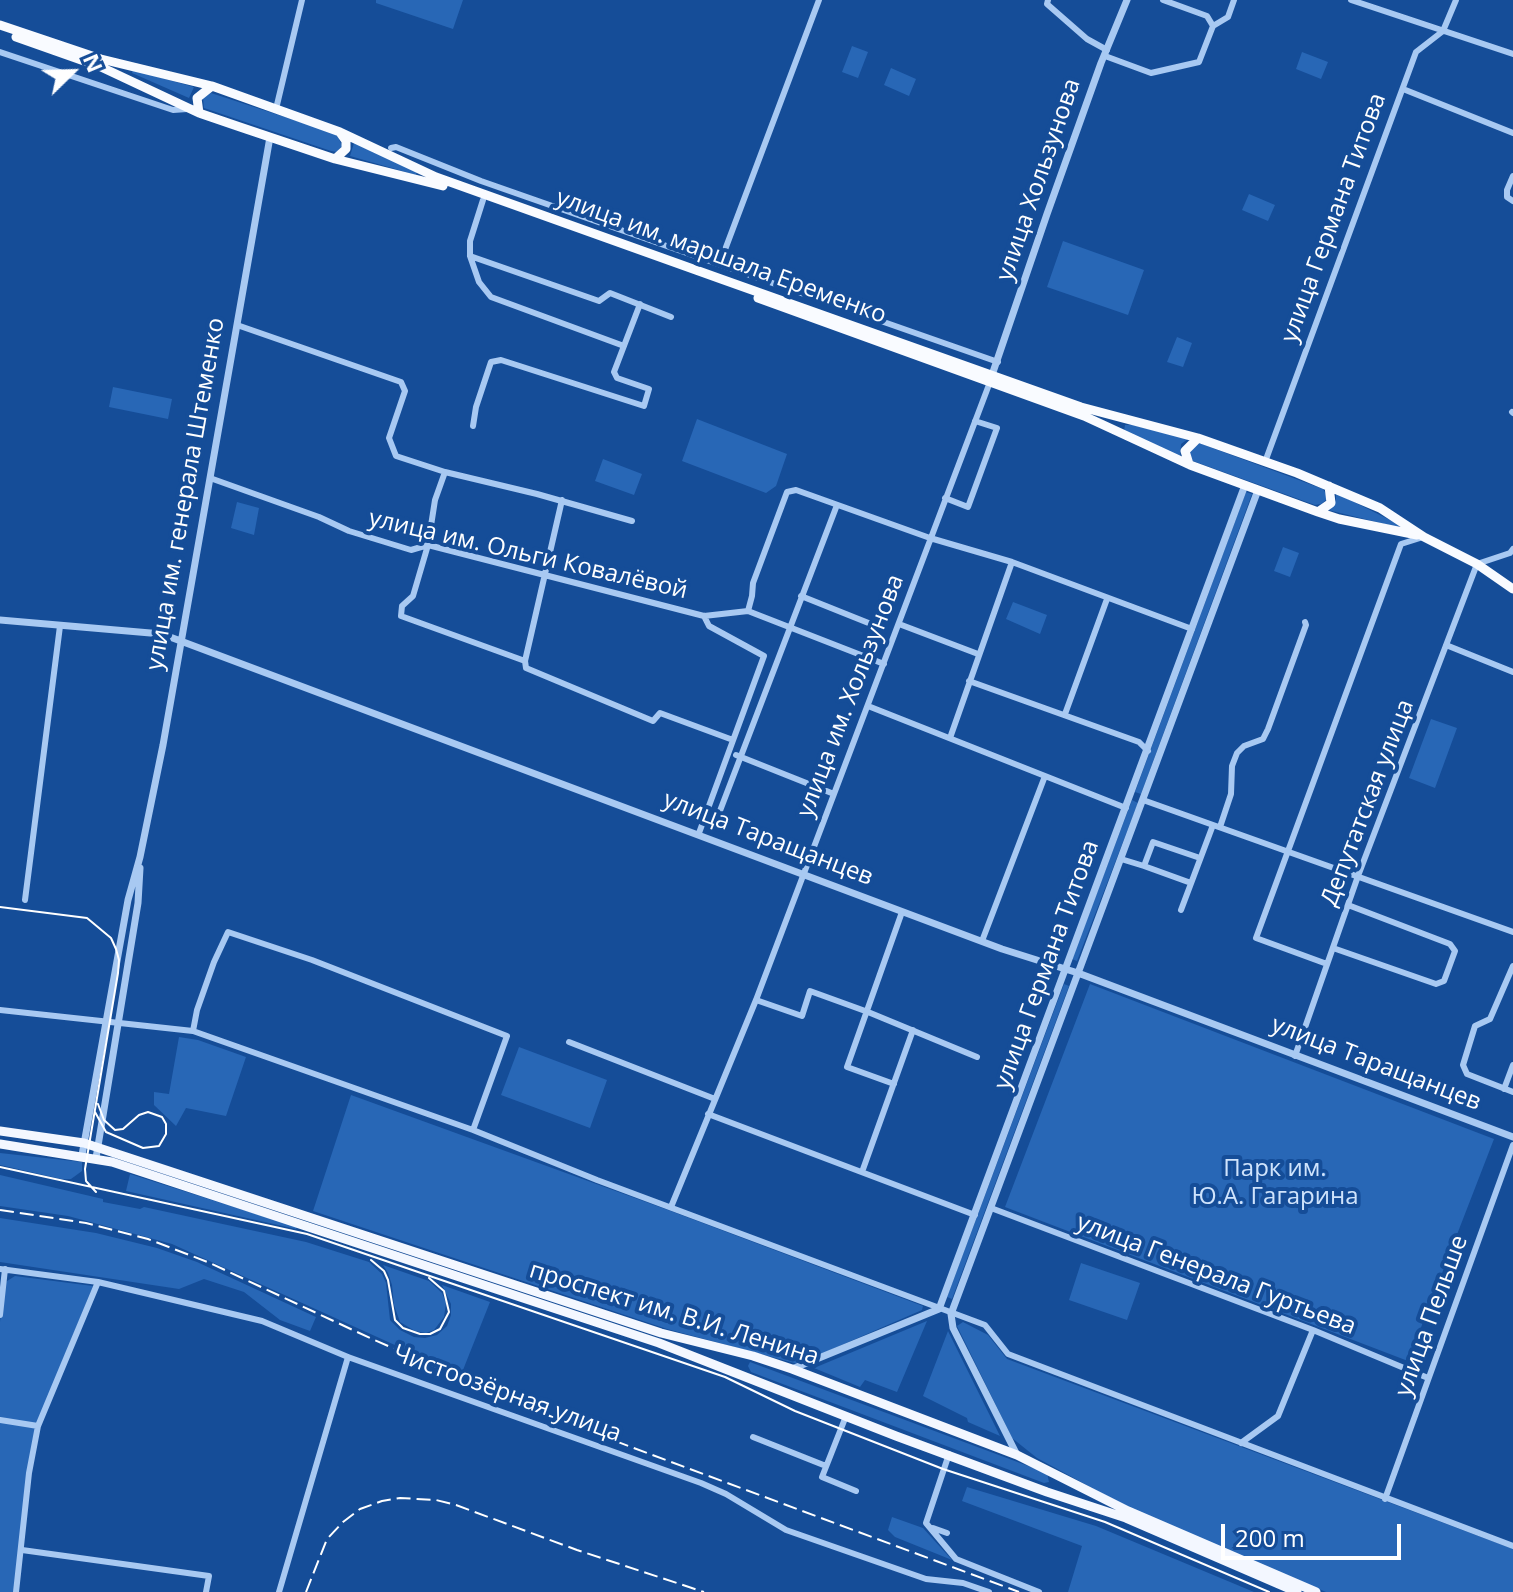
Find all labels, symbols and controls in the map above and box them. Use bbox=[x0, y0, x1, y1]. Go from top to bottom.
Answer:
north arrow bbox=[32, 32, 112, 112]
text: N bbox=[77, 49, 111, 77]
street label: улица Хользунова bbox=[991, 75, 1087, 285]
street label: улица Германа Титова bbox=[1275, 89, 1393, 347]
street label: улица им. маршала Еременко bbox=[552, 184, 890, 330]
street label: улица им. генерала Штеменко bbox=[141, 315, 231, 673]
street label: улица им. Ольги Ковалёвой bbox=[366, 504, 690, 606]
street label: улица им. Хользунова bbox=[791, 571, 911, 821]
street label: Депутатская улица bbox=[1315, 696, 1421, 910]
street label: улица Таращанцев bbox=[659, 786, 877, 892]
street label: улица Германа Титова bbox=[988, 836, 1106, 1094]
street label: улица Таращанцев bbox=[1267, 1011, 1485, 1117]
park label: Парк им. Ю.А. Гагарина bbox=[1191, 1155, 1359, 1211]
street label: улица Генерала Гуртьева bbox=[1072, 1208, 1360, 1342]
street label: улица Пельше bbox=[1390, 1232, 1474, 1400]
street label: проспект им. В.И. Ленина bbox=[526, 1256, 822, 1372]
street label: Чистоозёрная улица bbox=[389, 1339, 625, 1449]
scale bar bbox=[1225, 1508, 1405, 1558]
text: 200 m bbox=[1235, 1521, 1305, 1554]

